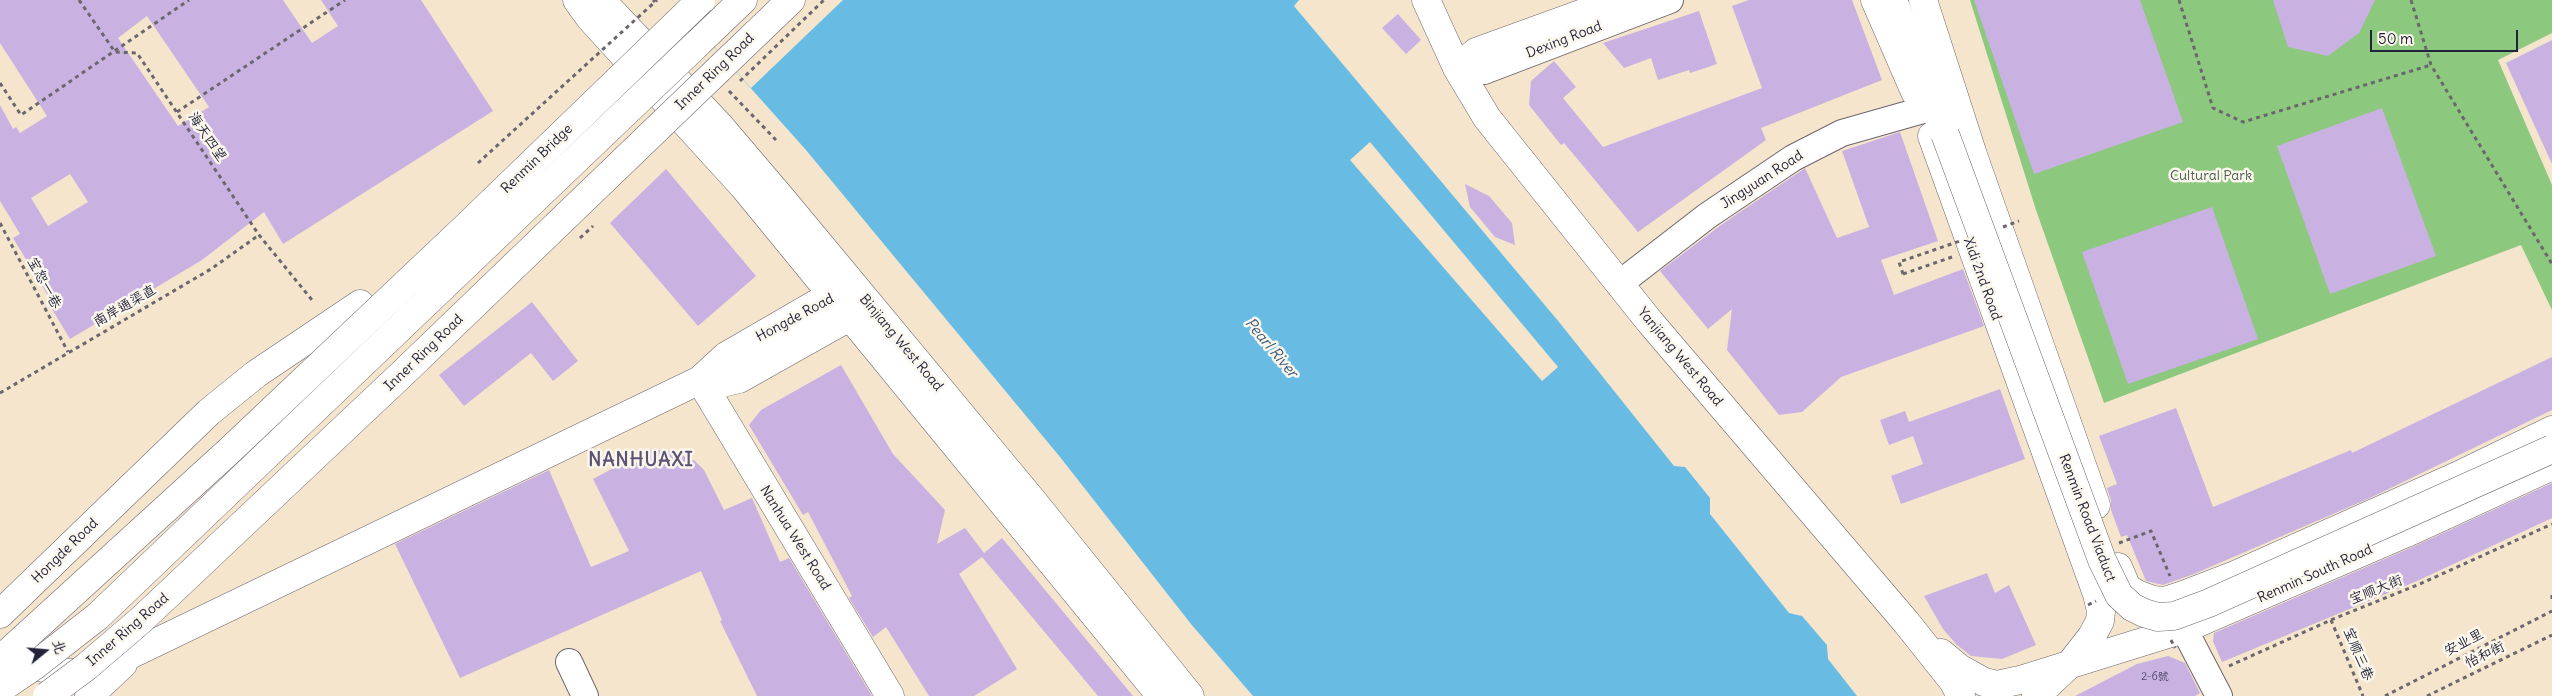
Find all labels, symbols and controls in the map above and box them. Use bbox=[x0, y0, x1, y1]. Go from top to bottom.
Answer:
street label: Dexing Road bbox=[1524, 18, 1604, 62]
scale bar bbox=[2372, 20, 2520, 52]
text: 50 m bbox=[2378, 29, 2413, 48]
street label: Inner Ring Road bbox=[672, 30, 758, 114]
street label: 海天四望 bbox=[184, 109, 230, 165]
street label: Renmin Bridge bbox=[498, 121, 576, 197]
street label: Jingyuan Road bbox=[1718, 147, 1806, 213]
park label: Cultural Park bbox=[2170, 168, 2252, 184]
street label: Xidi 2nd Road bbox=[1959, 235, 2005, 323]
street label: 宝恕一巷 bbox=[23, 254, 65, 312]
street label: 南岸通渠直 bbox=[90, 281, 160, 331]
street label: Hongde Road bbox=[753, 290, 837, 346]
street label: Binjiang West Road bbox=[856, 291, 946, 395]
street label: Yanjiang West Road bbox=[1634, 304, 1726, 410]
street label: Inner Ring Road bbox=[381, 311, 467, 395]
water label: Pearl River bbox=[1241, 314, 1301, 382]
district label: NANHUAXI bbox=[587, 450, 695, 472]
street label: Renmin Road Viaduct bbox=[2055, 452, 2119, 584]
street label: Nanhua West Road bbox=[756, 483, 834, 593]
street label: Hongde Road bbox=[28, 515, 102, 587]
street label: Renmin South Road bbox=[2255, 541, 2375, 607]
street label: 宝顺大街 bbox=[2347, 572, 2405, 608]
street label: Inner Ring Road bbox=[84, 590, 172, 670]
street label: 宝顺三巷 bbox=[2339, 625, 2377, 683]
north arrow bbox=[20, 626, 70, 676]
street label: 安业里 bbox=[2441, 626, 2487, 660]
text: 北 bbox=[49, 637, 70, 656]
street label: 怡和街 bbox=[2462, 638, 2508, 672]
house number: 2-6號 bbox=[2141, 670, 2169, 684]

